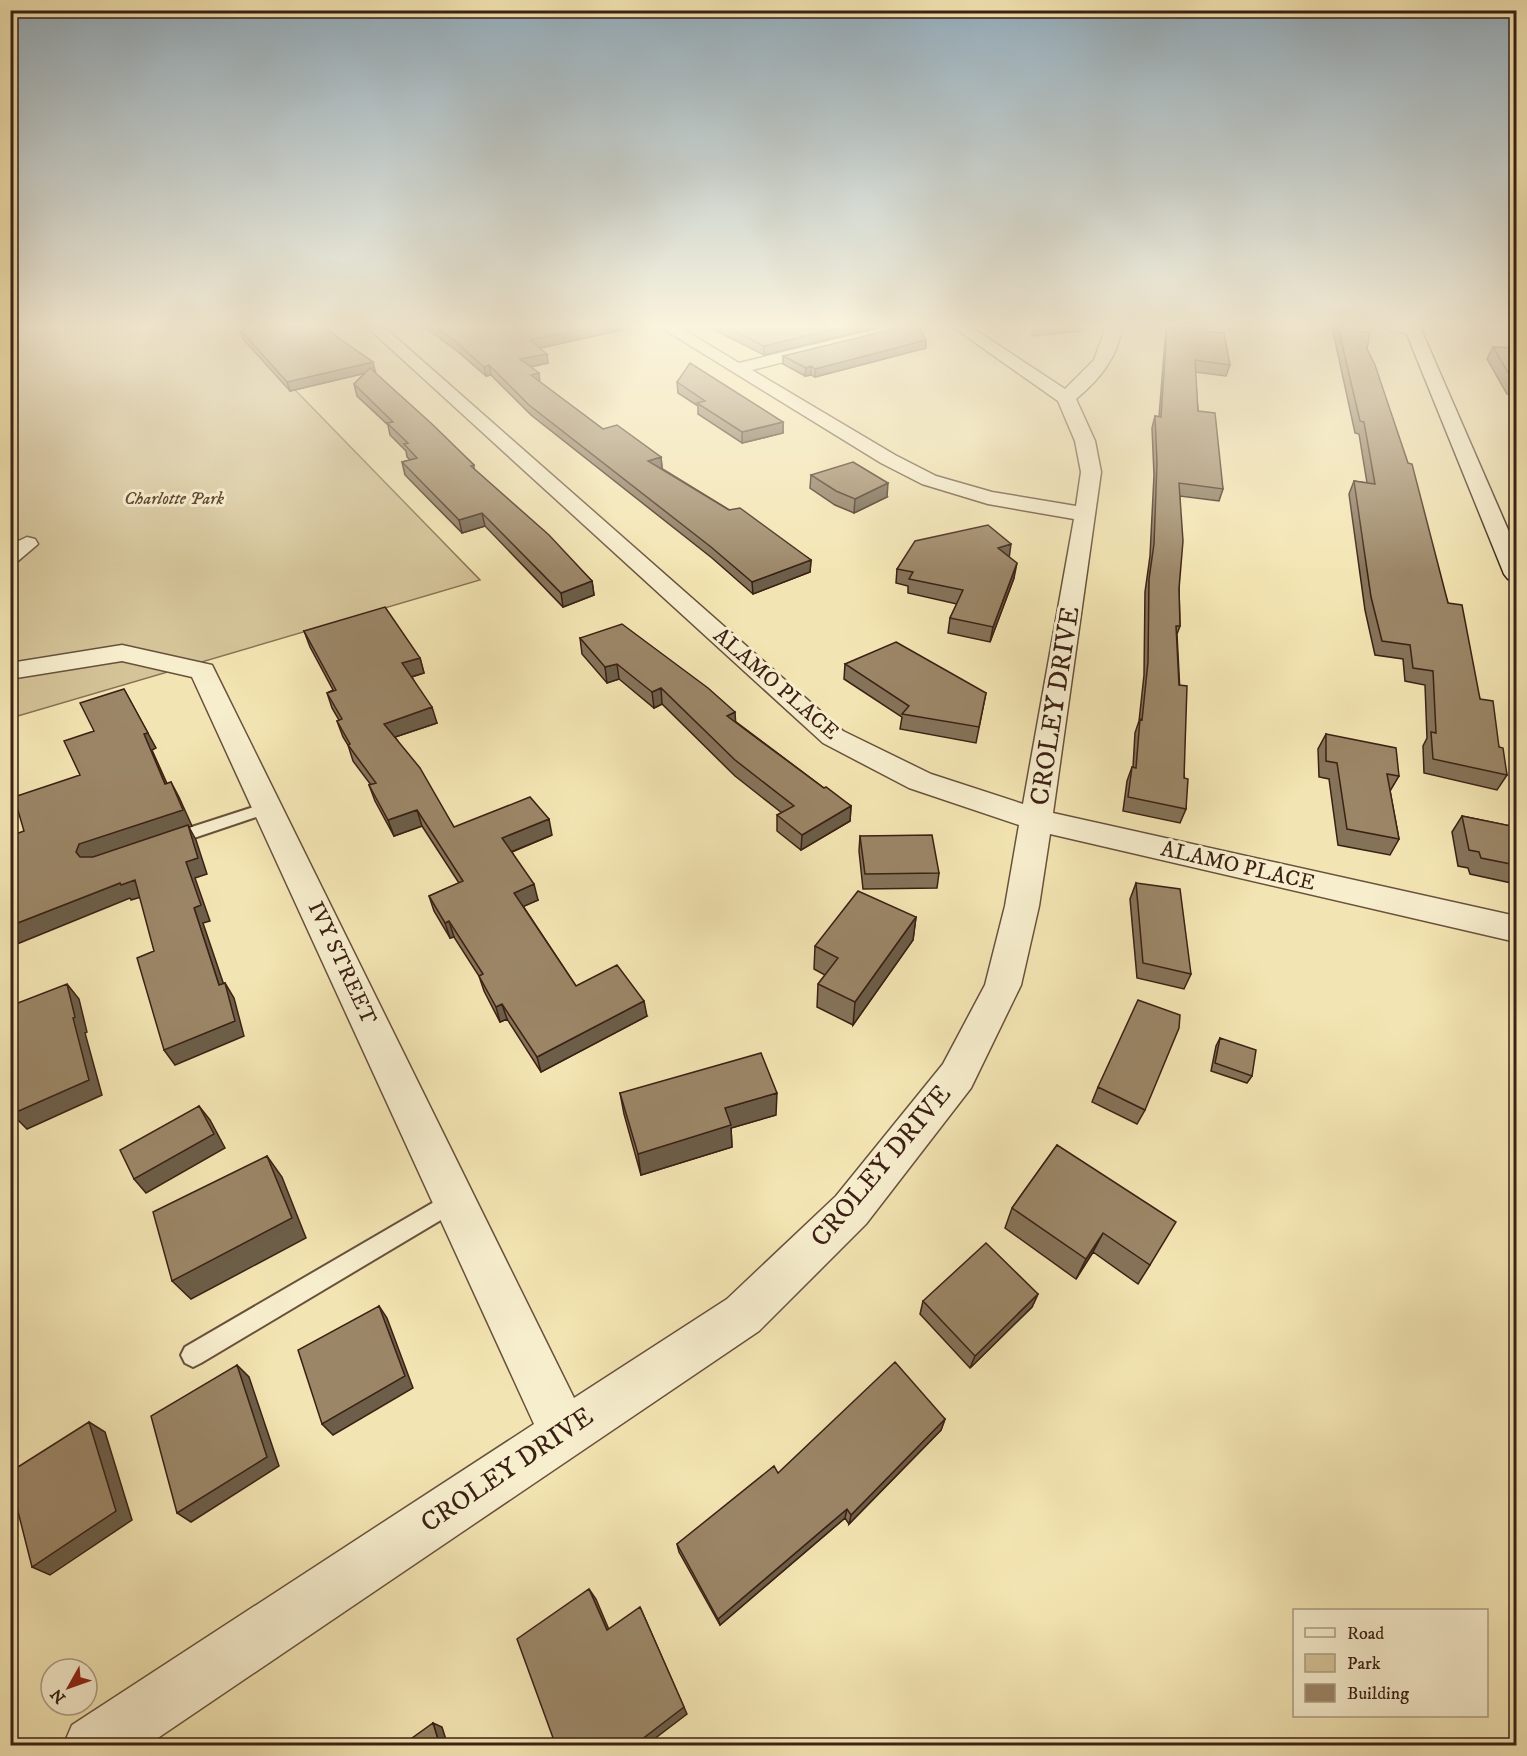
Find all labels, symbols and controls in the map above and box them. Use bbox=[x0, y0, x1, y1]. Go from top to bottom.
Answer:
park label: Charlotte Park bbox=[124, 488, 225, 510]
street label: CROLEY DRIVE bbox=[1022, 604, 1088, 808]
street label: ALAMO PLACE bbox=[708, 622, 844, 746]
street label: ALAMO PLACE bbox=[1158, 835, 1318, 897]
street label: IVY STREET bbox=[302, 897, 382, 1029]
street label: CROLEY DRIVE bbox=[803, 1078, 959, 1254]
street label: CROLEY DRIVE bbox=[414, 1400, 600, 1540]
legend bbox=[1293, 1609, 1488, 1717]
text: Road bbox=[1347, 1623, 1384, 1645]
text: Park bbox=[1347, 1653, 1381, 1675]
north arrow bbox=[39, 1657, 99, 1717]
text: Building bbox=[1347, 1683, 1409, 1705]
text: N bbox=[46, 1685, 70, 1707]

